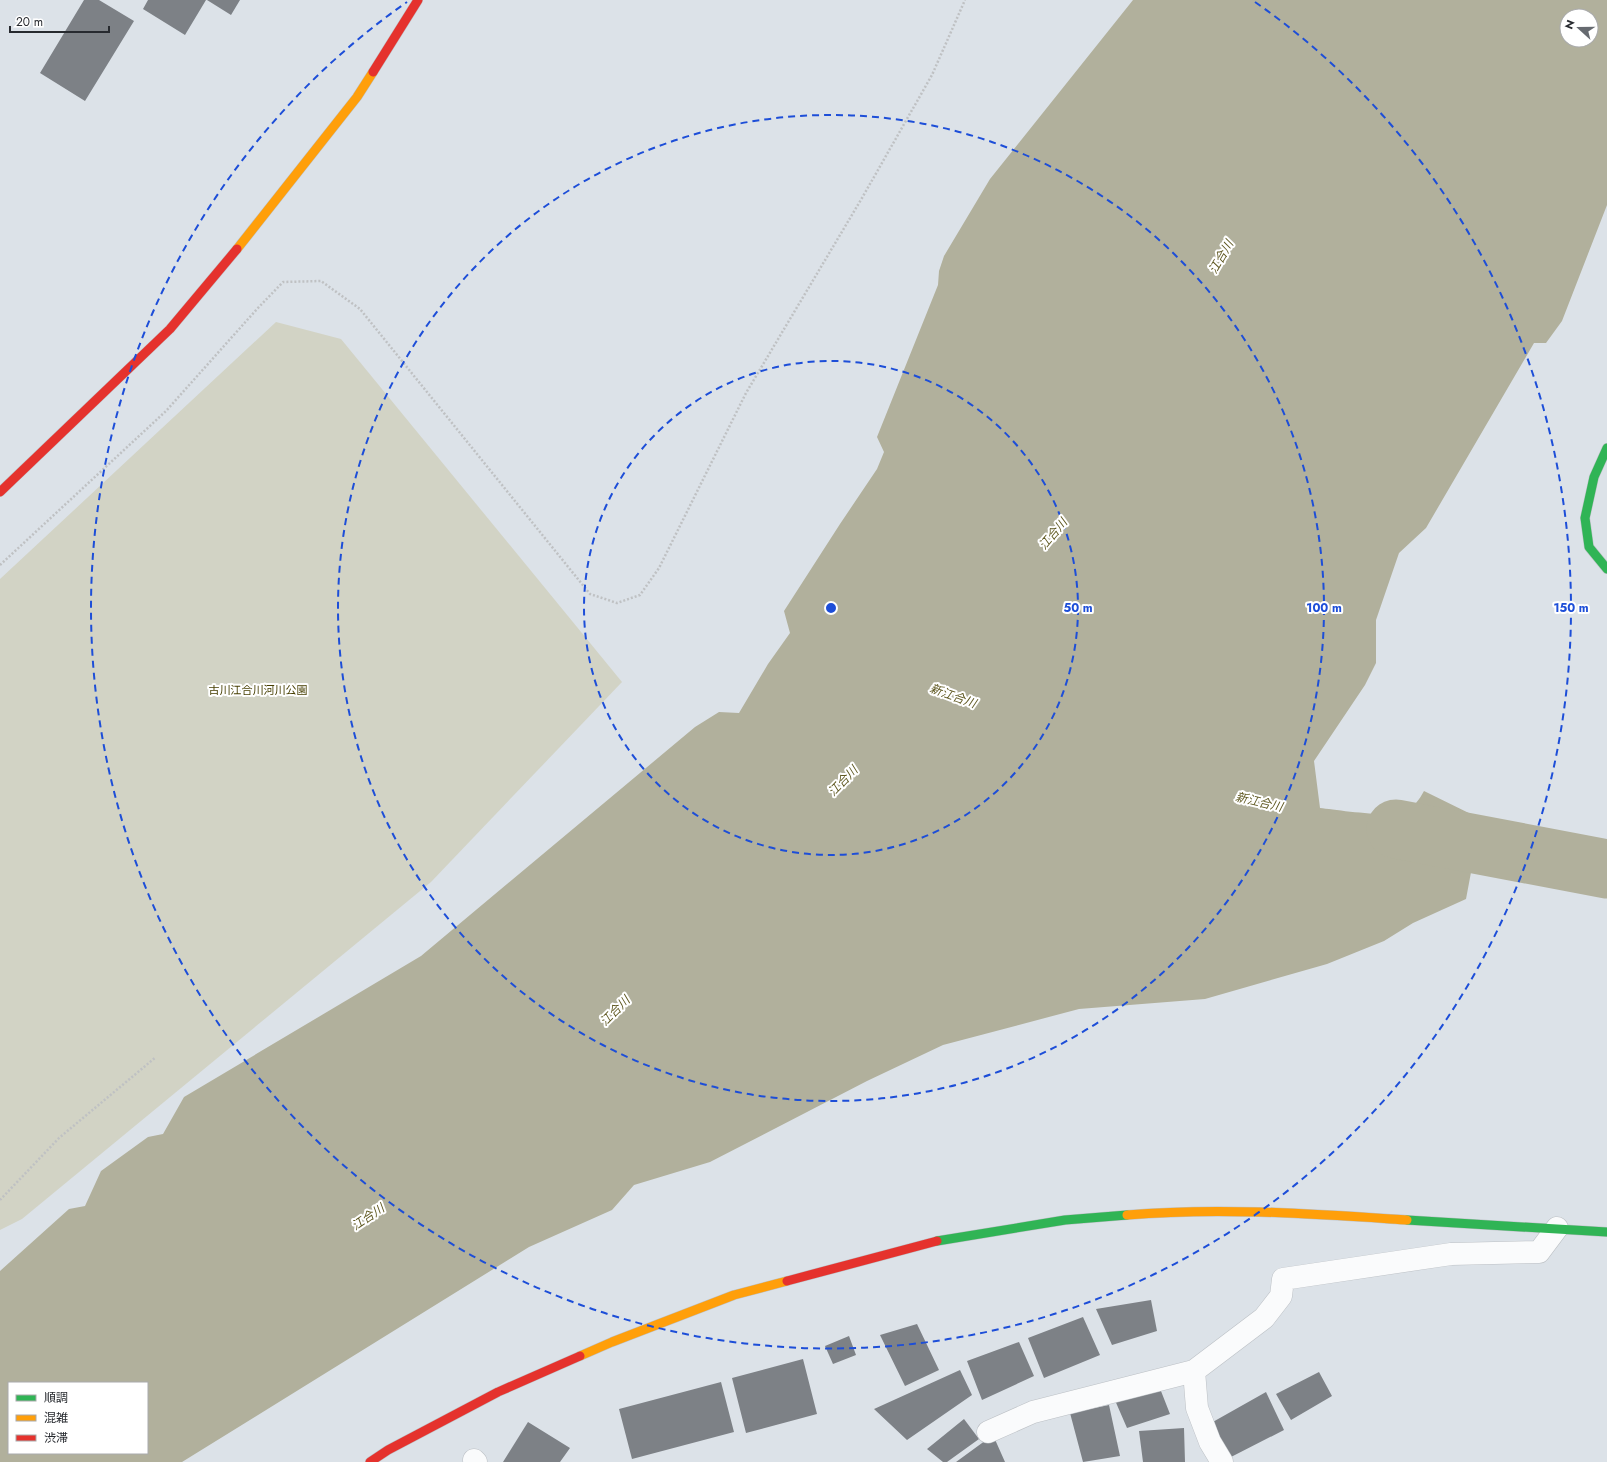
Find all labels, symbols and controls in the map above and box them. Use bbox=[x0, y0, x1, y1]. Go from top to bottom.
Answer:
scale bar bbox=[10, 8, 109, 34]
north arrow bbox=[1559, 8, 1599, 48]
text: 20 m bbox=[16, 13, 43, 31]
text: N bbox=[1561, 17, 1579, 31]
water label: 江合川 bbox=[1204, 235, 1239, 277]
water label: 江合川 bbox=[1035, 513, 1073, 554]
text: 50 m bbox=[1063, 599, 1093, 617]
text: 100 m bbox=[1306, 599, 1342, 617]
text: 150 m bbox=[1553, 599, 1589, 617]
centre of rings bbox=[824, 601, 838, 615]
water label: 新江合川 bbox=[927, 679, 981, 713]
park label: 古川江合川河川公園 bbox=[209, 682, 308, 698]
water label: 江合川 bbox=[824, 760, 863, 800]
water label: 新江合川 bbox=[1234, 788, 1286, 817]
water label: 江合川 bbox=[596, 990, 636, 1030]
water label: 江合川 bbox=[348, 1198, 390, 1235]
legend bbox=[8, 1382, 148, 1454]
text: 順調 bbox=[44, 1389, 68, 1407]
text: 混雑 bbox=[44, 1409, 68, 1427]
text: 渋滞 bbox=[44, 1429, 68, 1447]

